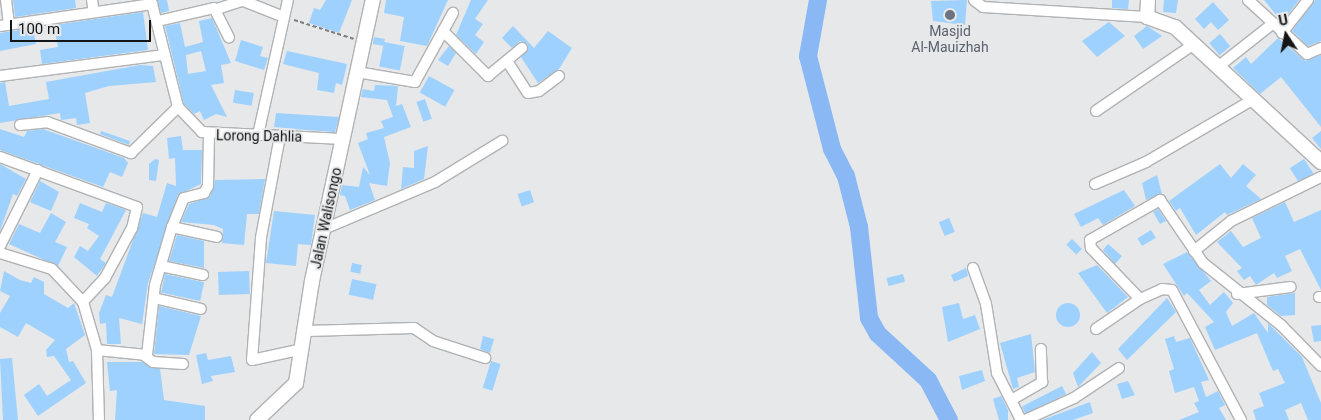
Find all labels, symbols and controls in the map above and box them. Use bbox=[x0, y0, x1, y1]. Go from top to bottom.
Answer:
marker: Masjid Al-Mauizhah bbox=[944, 9, 956, 21]
scale bar bbox=[12, 10, 154, 42]
north arrow bbox=[1261, 10, 1311, 60]
text: U bbox=[1277, 12, 1289, 29]
text: 100 m bbox=[18, 20, 60, 38]
place label: Masjid Al-Mauizhah bbox=[911, 23, 989, 56]
street label: Lorong Dahlia bbox=[216, 127, 302, 145]
street label: Jalan Walisongo bbox=[307, 166, 345, 270]

